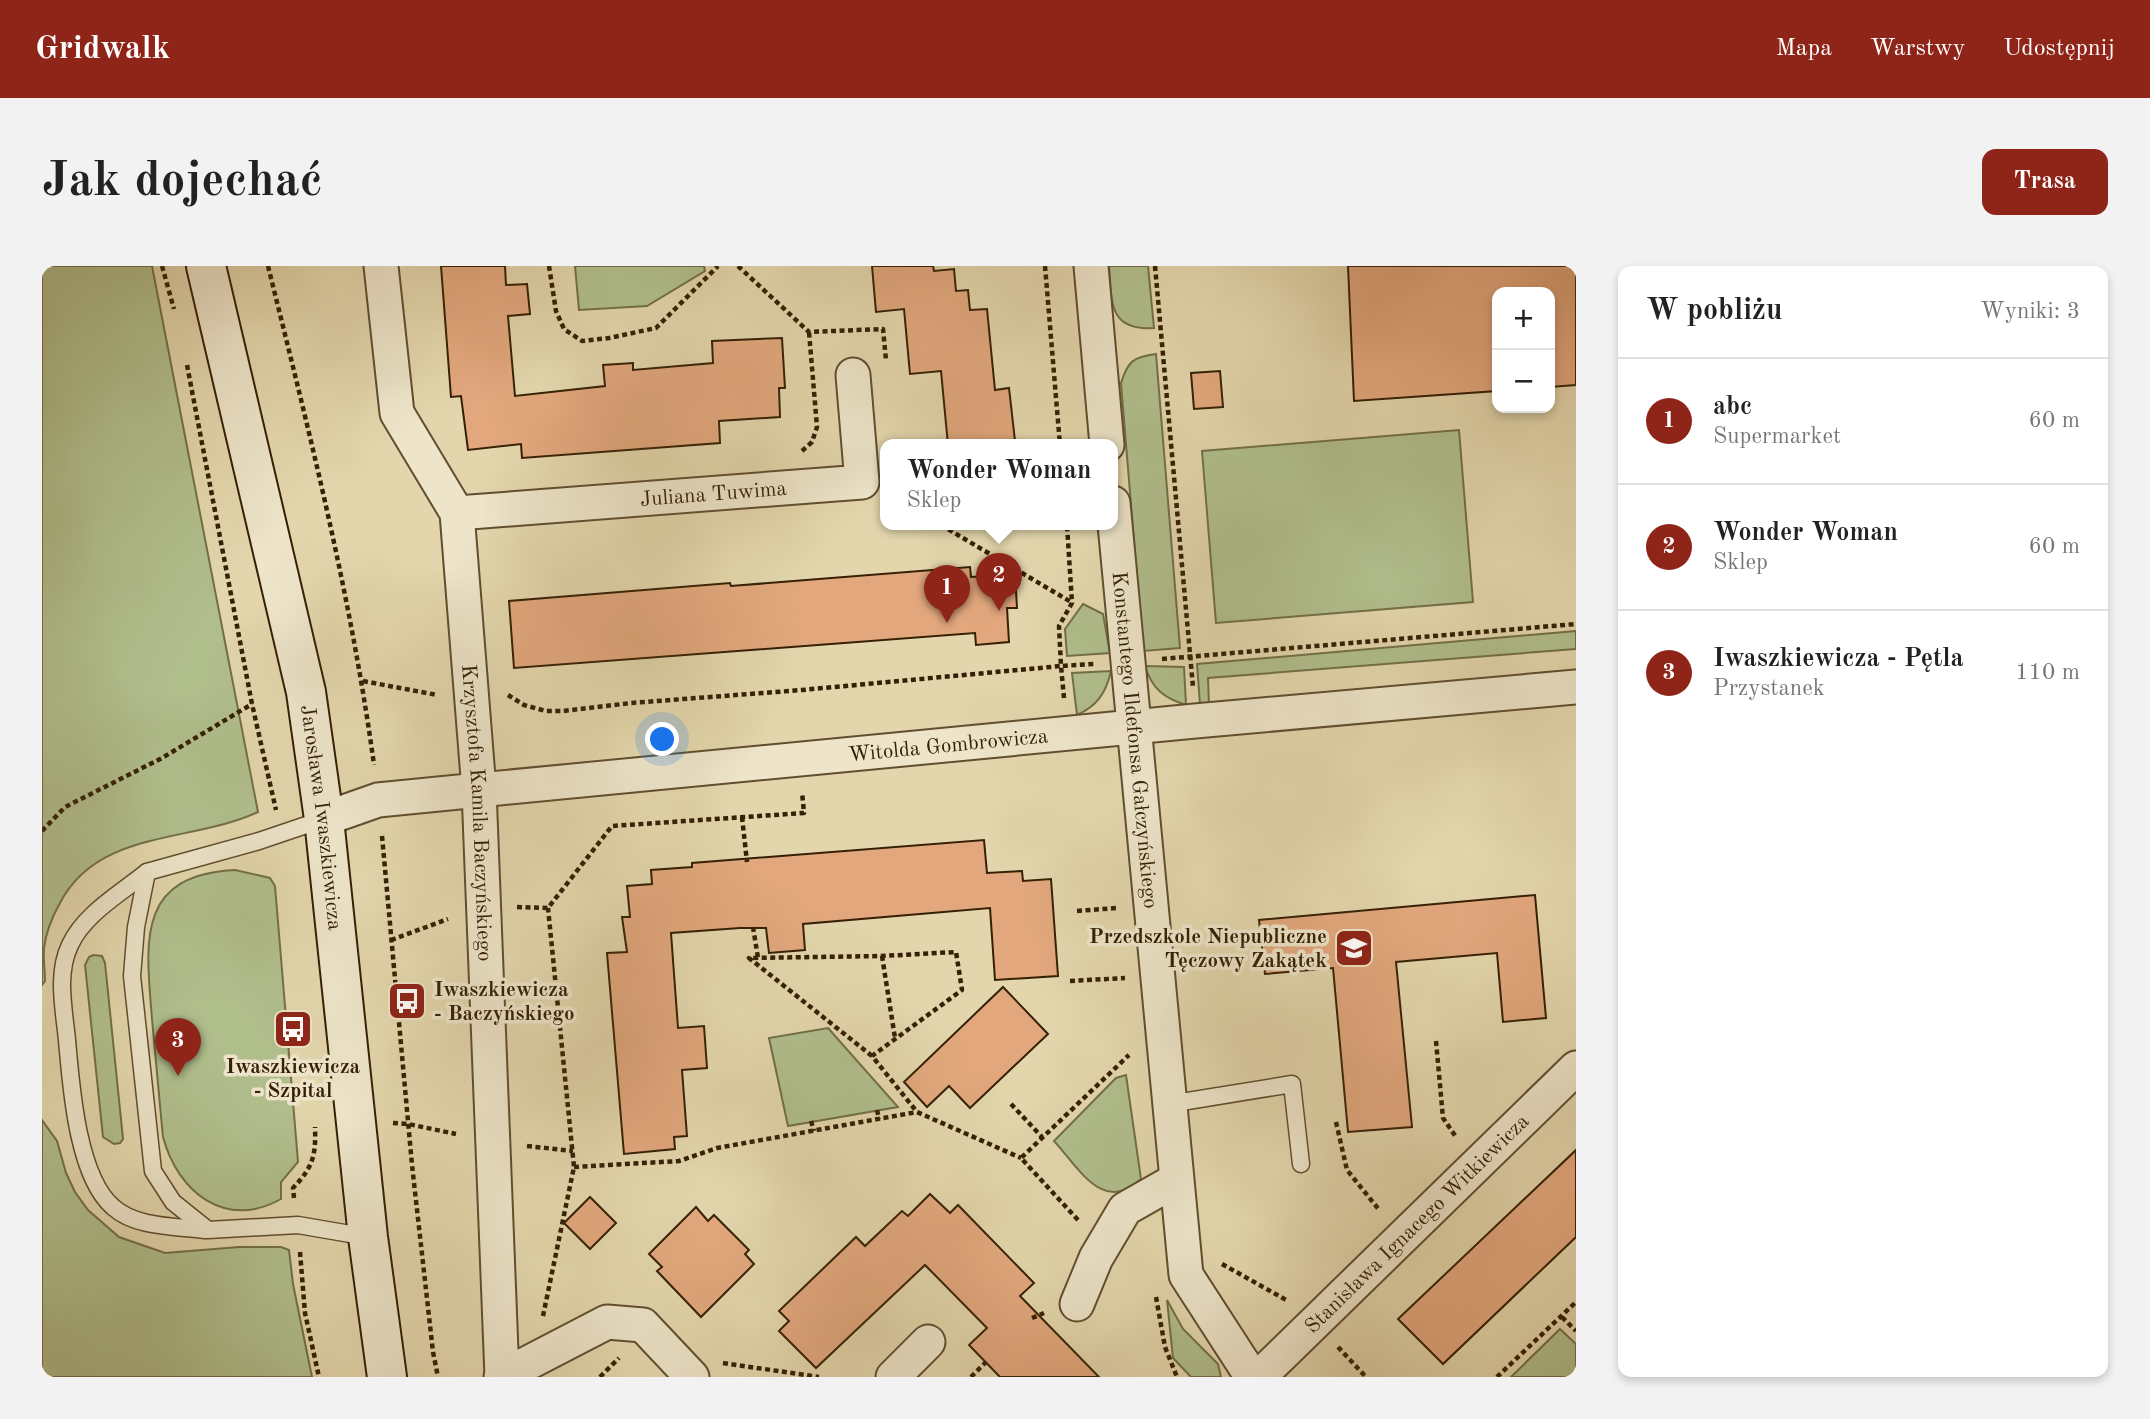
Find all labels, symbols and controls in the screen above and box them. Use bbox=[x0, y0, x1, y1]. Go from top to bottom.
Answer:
text: Gridwalk bbox=[35, 33, 170, 66]
text: Mapa bbox=[1776, 37, 1832, 61]
text: Warstwy bbox=[1870, 37, 1966, 61]
text: Udostępnij bbox=[2004, 37, 2115, 61]
button: Trasa bbox=[1982, 149, 2108, 215]
text: Jak dojechać bbox=[42, 158, 323, 207]
map controls bbox=[1492, 287, 1555, 413]
button: + bbox=[1492, 287, 1555, 350]
text: W pobliżu bbox=[1646, 296, 1782, 326]
text: Wyniki: 3 bbox=[1980, 300, 2080, 323]
button: − bbox=[1492, 350, 1555, 413]
text: abc bbox=[1713, 394, 1752, 420]
text: 1 bbox=[1662, 409, 1676, 432]
text: 60 m bbox=[2029, 409, 2080, 432]
text: Supermarket bbox=[1713, 425, 1841, 448]
popup bbox=[880, 439, 1118, 530]
text: Wonder Woman bbox=[907, 458, 1091, 484]
street label: Juliana Tuwima bbox=[639, 479, 788, 511]
text: Sklep bbox=[907, 489, 961, 512]
text: Wonder Woman bbox=[1713, 520, 1898, 546]
text: 2 bbox=[1662, 535, 1676, 558]
text: 60 m bbox=[2029, 535, 2080, 558]
text: Sklep bbox=[1713, 551, 1768, 574]
pin: 2 bbox=[976, 553, 1022, 611]
pin: 1 bbox=[924, 565, 970, 623]
street label: Konstantego Ildefonsa Gałczyńskiego bbox=[1108, 571, 1160, 910]
text: Iwaszkiewicza - Pętla bbox=[1713, 646, 1964, 672]
text: 3 bbox=[1662, 661, 1676, 684]
text: 110 m bbox=[2015, 661, 2080, 684]
street label: Krzysztofa Kamila Baczyńskiego bbox=[457, 663, 495, 962]
text: Przystanek bbox=[1713, 677, 1825, 700]
street label: Jarosława Iwaszkiewicza bbox=[296, 703, 345, 931]
your location bbox=[645, 722, 679, 756]
street label: Witolda Gombrowicza bbox=[848, 726, 1049, 766]
place label: Przedszkole Niepubliczne Tęczowy Zakątek bbox=[1089, 927, 1327, 972]
school or university icon: Przedszkole Niepubliczne Tęczowy Zakątek bbox=[1333, 927, 1375, 969]
bus stop icon: Iwaszkiewicza - Baczyńskiego bbox=[386, 980, 428, 1022]
place label: Iwaszkiewicza - Baczyńskiego bbox=[434, 980, 575, 1025]
bus stop icon: Iwaszkiewicza - Szpital bbox=[272, 1008, 314, 1050]
pin: 3 bbox=[155, 1018, 201, 1076]
place label: Iwaszkiewicza - Szpital bbox=[226, 1057, 361, 1102]
street label: Stanisława Ignacego Witkiewicza bbox=[1301, 1111, 1534, 1338]

